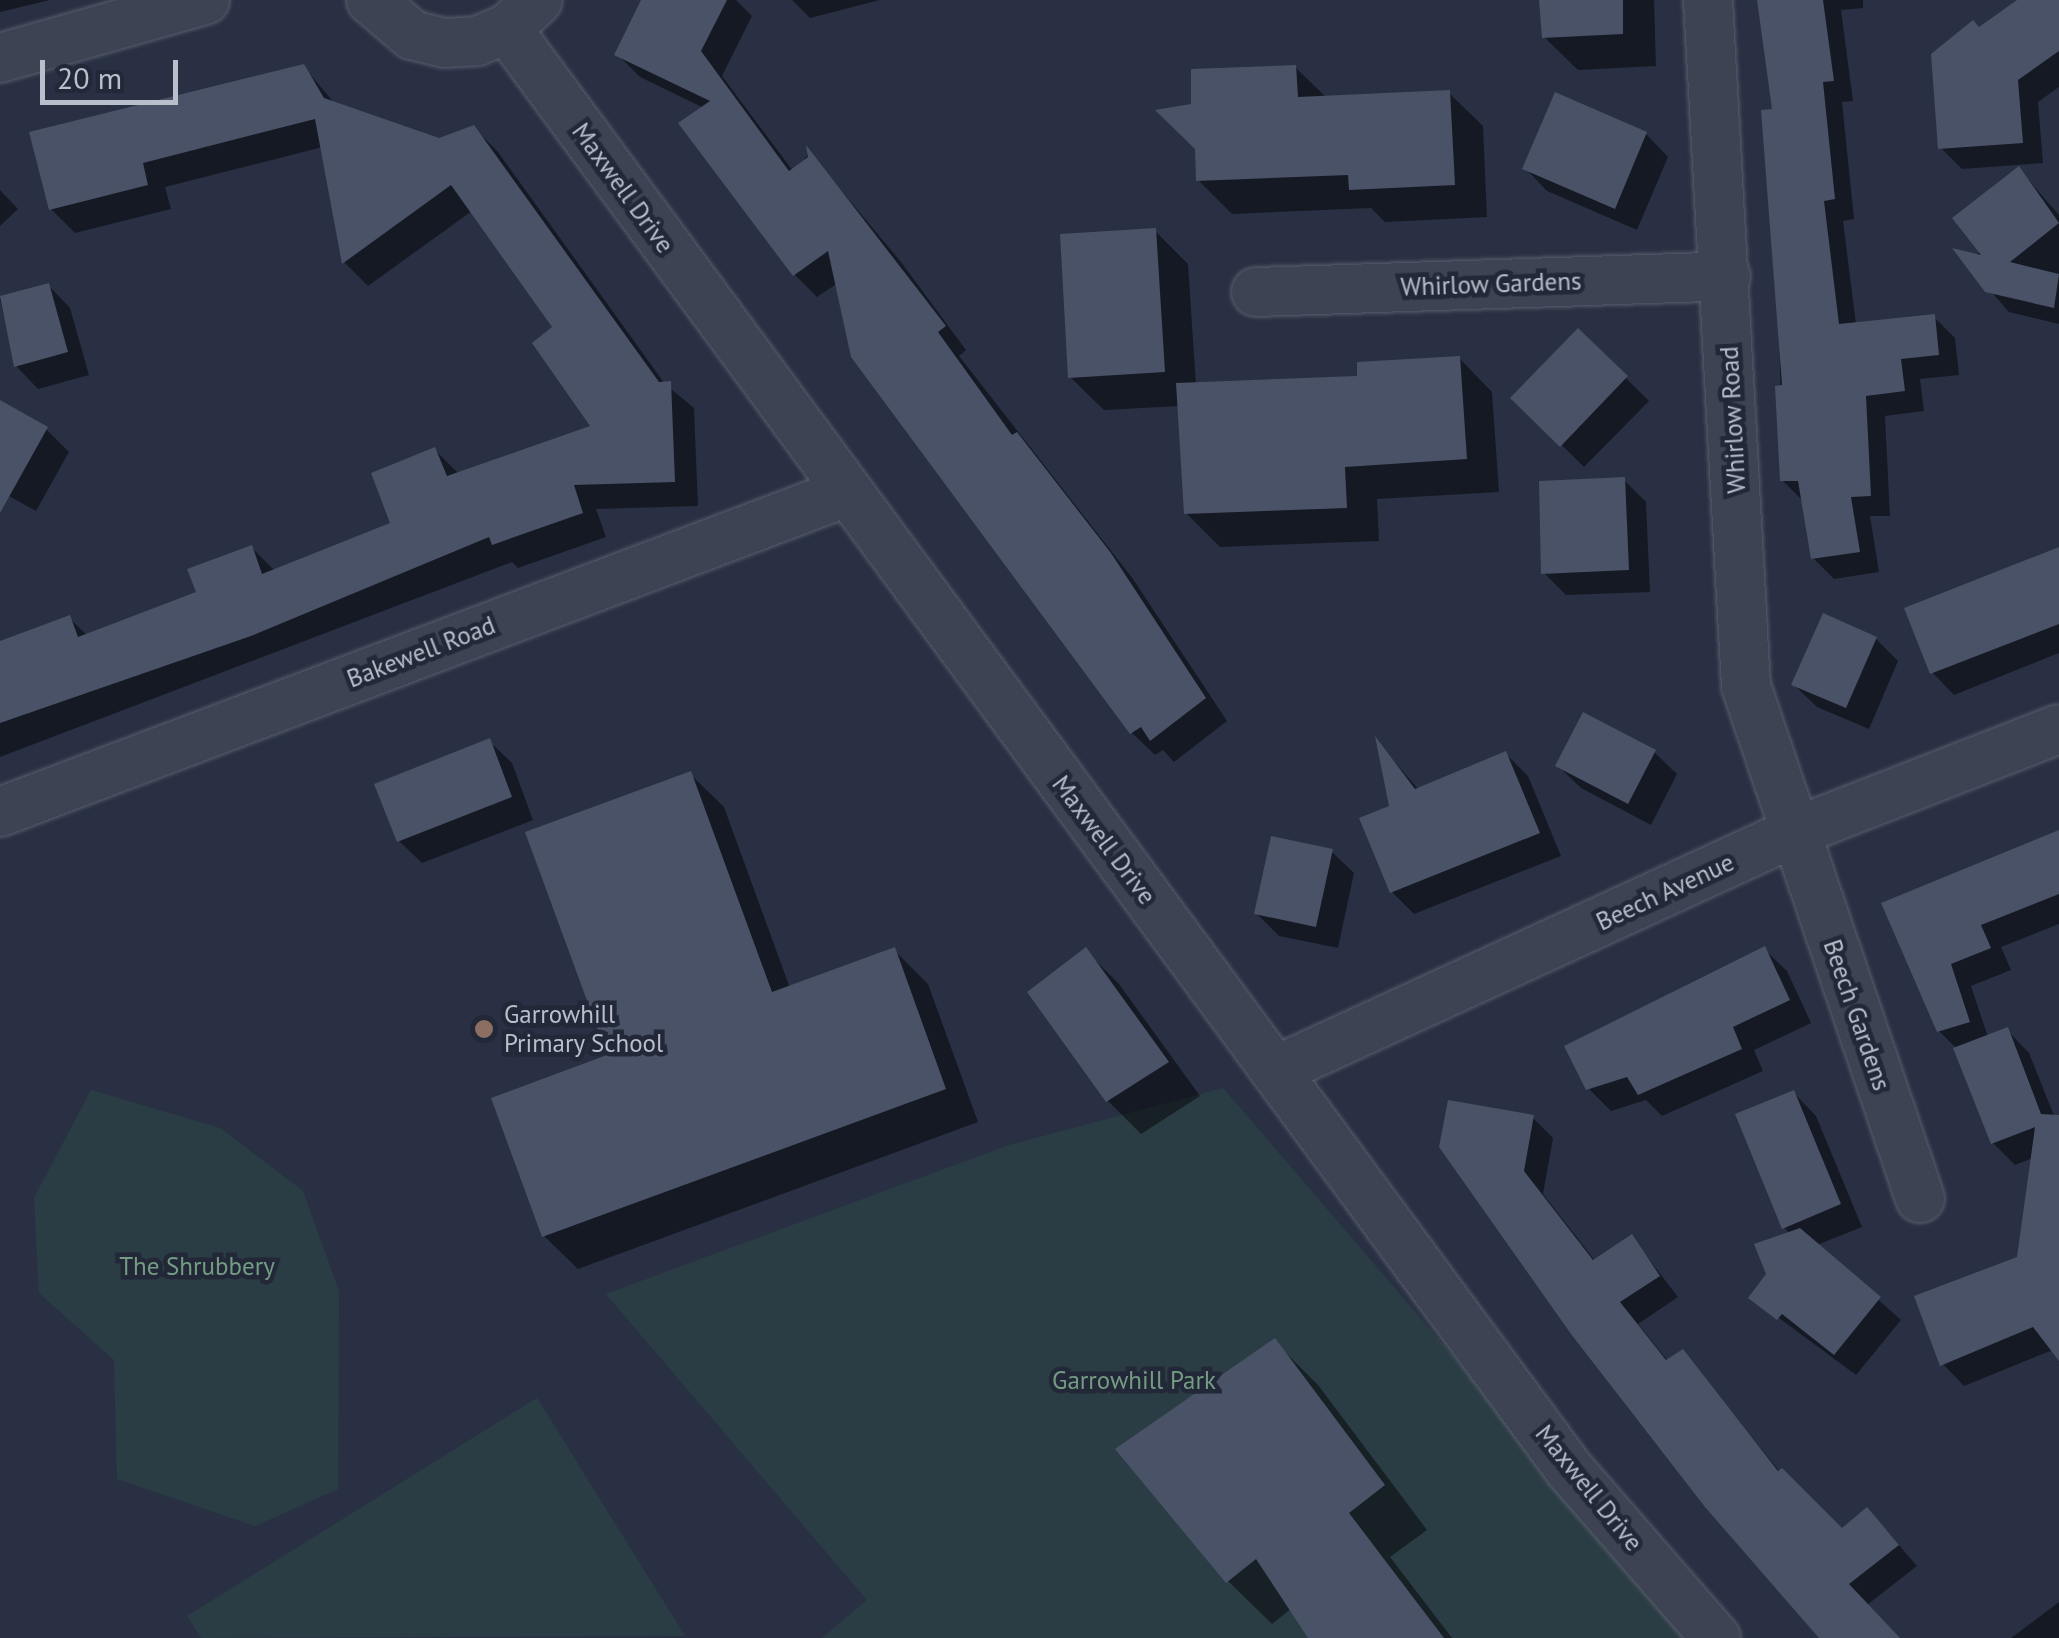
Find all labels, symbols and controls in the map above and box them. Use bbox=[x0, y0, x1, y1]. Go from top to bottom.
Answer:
scale bar bbox=[45, 40, 182, 102]
text: 20 m bbox=[57, 58, 122, 97]
street label: Maxwell Drive bbox=[566, 117, 680, 259]
street label: Whirlow Gardens bbox=[1400, 266, 1582, 302]
street label: Whirlow Road bbox=[1714, 345, 1752, 495]
street label: Bakewell Road bbox=[343, 610, 499, 694]
street label: Maxwell Drive bbox=[1046, 770, 1162, 910]
street label: Beech Avenue bbox=[1591, 847, 1739, 937]
street label: Beech Gardens bbox=[1817, 936, 1897, 1094]
place label: Garrowhill Primary School bbox=[504, 1000, 664, 1059]
marker: Garrowhill Primary School bbox=[473, 1018, 495, 1040]
park label: The Shrubbery bbox=[119, 1251, 275, 1281]
park label: Garrowhill Park bbox=[1052, 1365, 1216, 1395]
street label: Maxwell Drive bbox=[1529, 1419, 1649, 1557]

